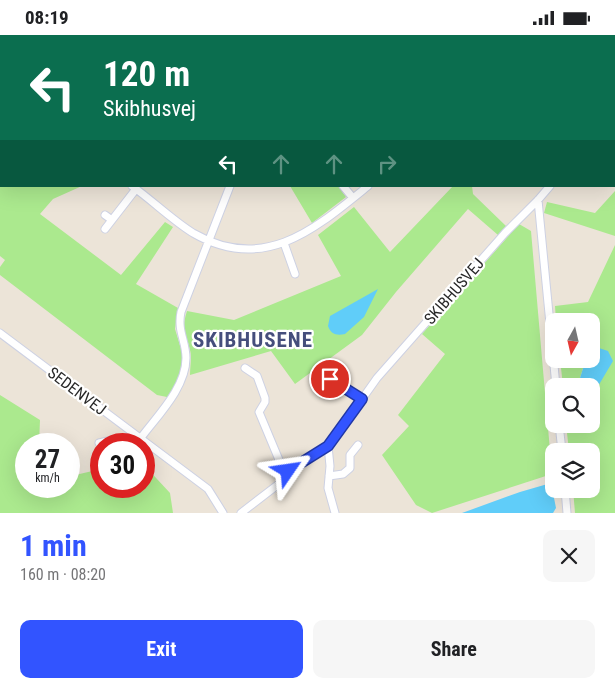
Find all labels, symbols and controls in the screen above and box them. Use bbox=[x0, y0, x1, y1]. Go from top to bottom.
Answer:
text: 08:19 bbox=[25, 6, 69, 29]
text: 120 m bbox=[103, 54, 190, 95]
icon: left bbox=[20, 55, 85, 120]
text: Skibhusvej bbox=[103, 96, 196, 121]
icon: left bbox=[214, 150, 242, 178]
icon: ahead bbox=[267, 150, 295, 178]
icon: ahead bbox=[320, 150, 348, 178]
icon: right bbox=[373, 150, 401, 178]
street label: SKIBHUSVEJ bbox=[420, 254, 488, 328]
north arrow bbox=[545, 313, 600, 367]
map controls bbox=[545, 313, 600, 498]
district label: SKIBHUSENE bbox=[193, 328, 313, 352]
pin bbox=[309, 358, 351, 400]
street label: SEDENVEJ bbox=[44, 363, 110, 419]
icon: arrive bbox=[316, 365, 344, 393]
button: search bbox=[545, 378, 600, 433]
speed limit sign: 30 bbox=[90, 433, 155, 498]
button: layers bbox=[545, 443, 600, 498]
position arrow bbox=[261, 444, 313, 496]
text: 27 bbox=[35, 445, 60, 474]
text: km/h bbox=[35, 471, 60, 485]
text: 1 min bbox=[20, 528, 87, 563]
button: close bbox=[543, 530, 595, 582]
text: 160 m · 08:20 bbox=[20, 565, 106, 584]
button: Exit bbox=[20, 620, 303, 678]
button: Share bbox=[313, 620, 595, 678]

